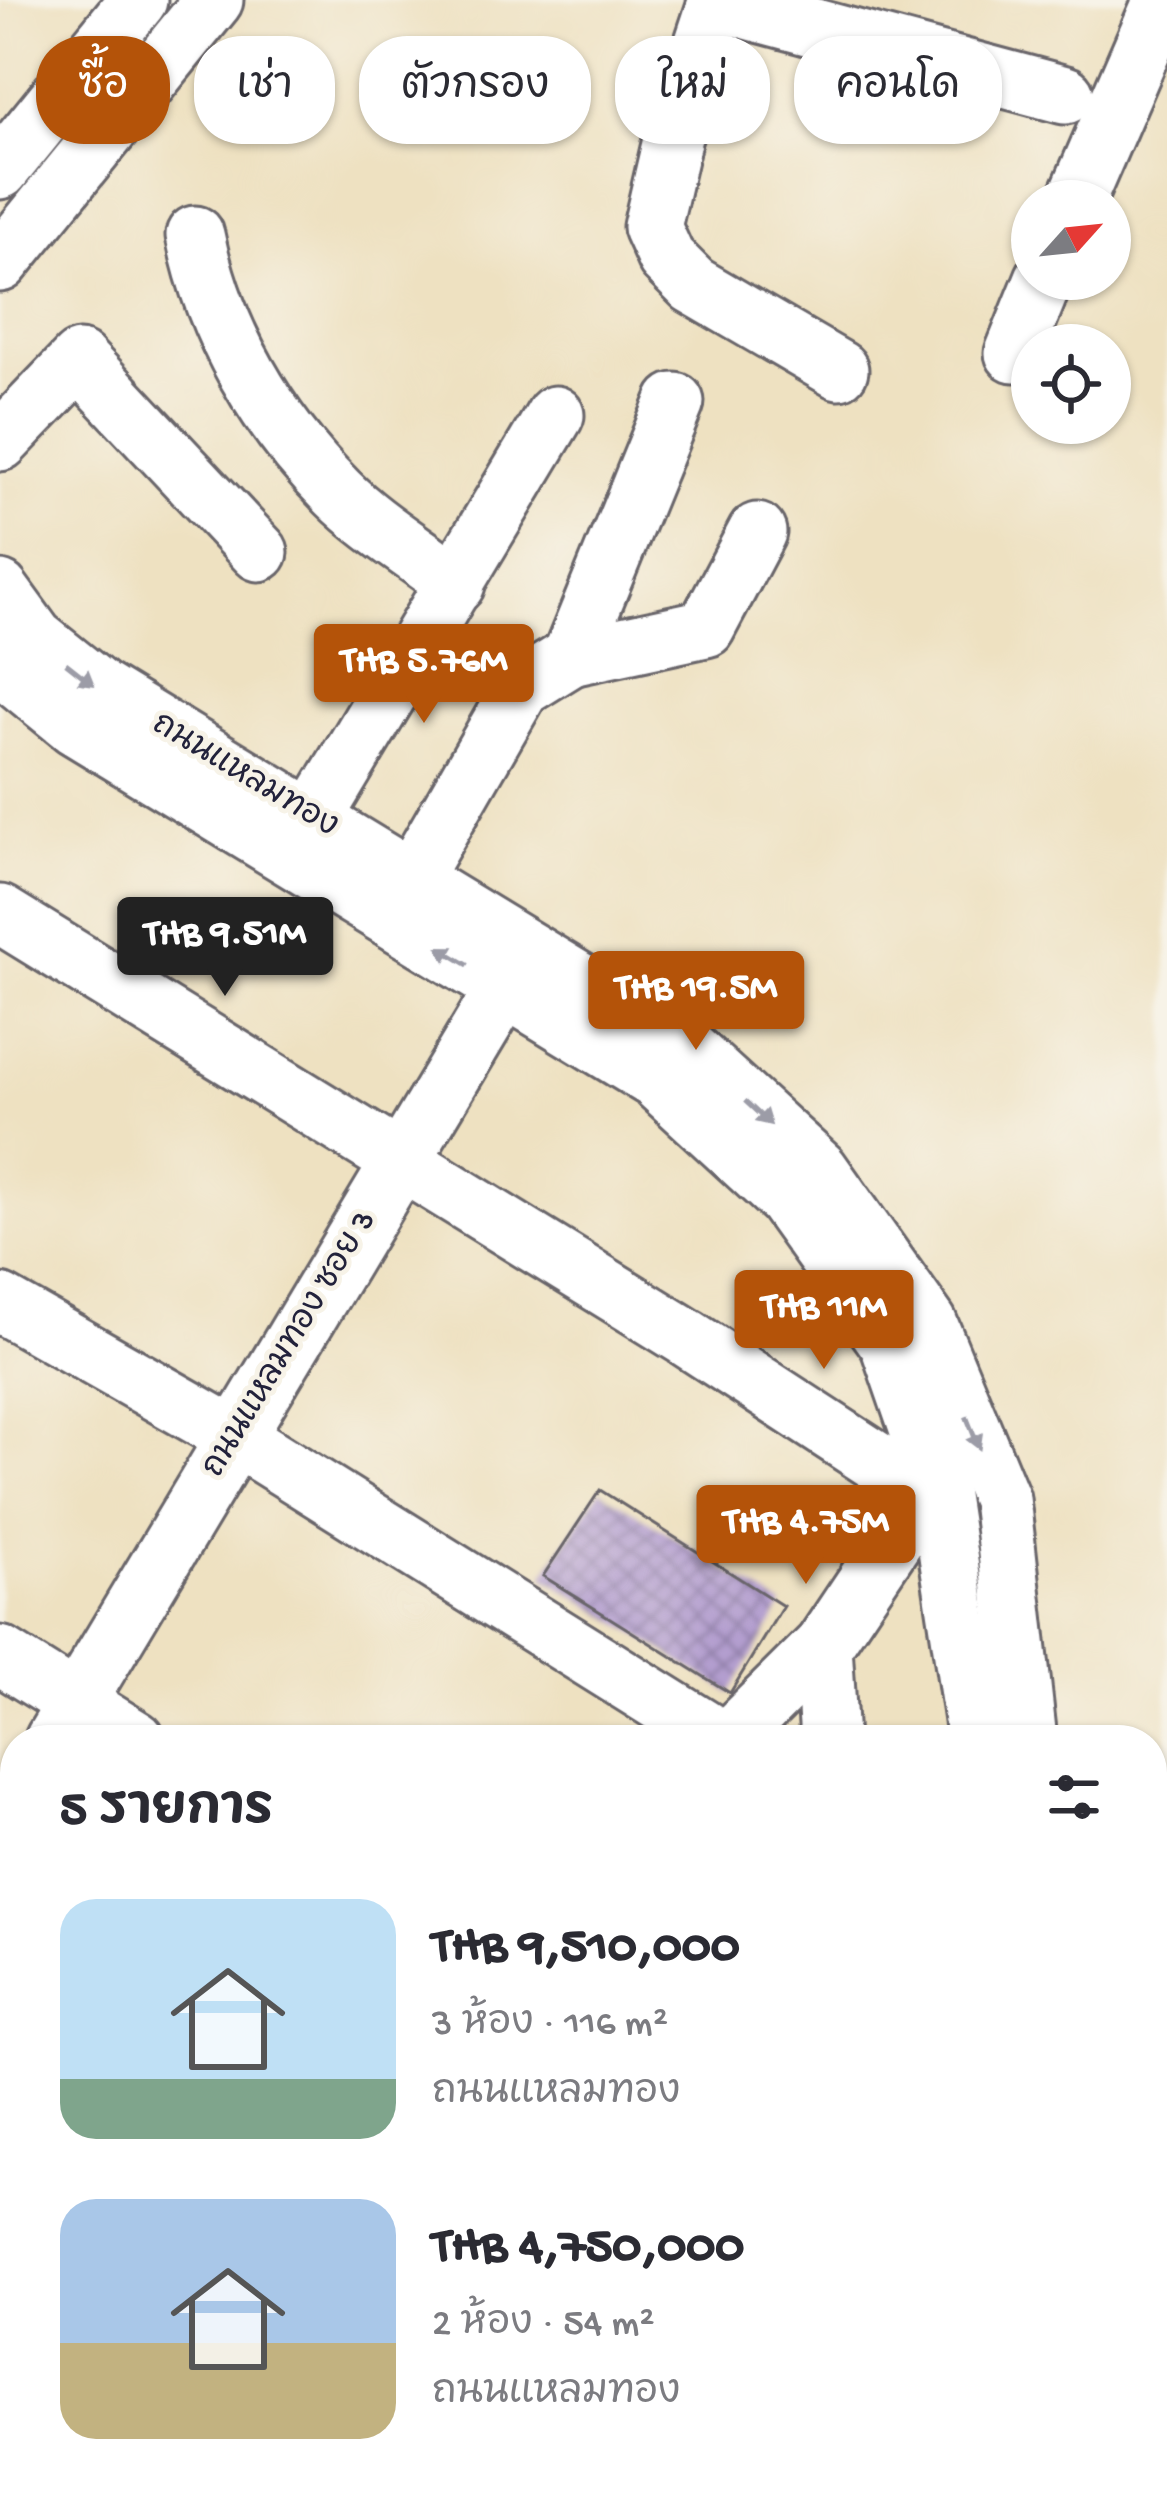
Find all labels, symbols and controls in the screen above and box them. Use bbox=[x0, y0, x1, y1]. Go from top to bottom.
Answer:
chip: ซื้อ bbox=[36, 36, 170, 144]
chip: เช่า bbox=[194, 36, 335, 144]
chip: ตัวกรอง bbox=[359, 36, 591, 144]
chip: ใหม่ bbox=[615, 36, 770, 144]
chip: คอนโด bbox=[794, 36, 1002, 144]
north arrow bbox=[1011, 180, 1131, 300]
map controls bbox=[1011, 180, 1131, 444]
button: locate bbox=[1011, 324, 1131, 444]
pin: THB 5.76M bbox=[287, 624, 561, 726]
text: THB 5.76M bbox=[341, 640, 507, 686]
one-way arrow bbox=[64, 661, 95, 686]
street label: ถนนแหลมทอง bbox=[144, 707, 344, 847]
pin: THB 9.51M bbox=[88, 897, 362, 999]
text: THB 9.51M bbox=[144, 913, 306, 959]
one-way arrow bbox=[436, 946, 470, 967]
pin: THB 19.5M bbox=[559, 951, 833, 1053]
text: THB 19.5M bbox=[615, 967, 777, 1013]
one-way arrow bbox=[743, 1099, 772, 1127]
street label: ถนนแหลมทอง ซอย 3 bbox=[196, 1205, 386, 1485]
pin: THB 11M bbox=[713, 1270, 935, 1372]
text: THB 11M bbox=[762, 1286, 887, 1332]
one-way arrow bbox=[964, 1415, 983, 1451]
pin: THB 4.75M bbox=[669, 1485, 943, 1587]
text: THB 4.75M bbox=[724, 1501, 889, 1547]
icon: filters bbox=[1041, 1764, 1107, 1830]
text: 5 รายการ bbox=[60, 1783, 273, 1843]
text: THB 9,510,000 bbox=[432, 1920, 740, 1980]
icon: home bbox=[156, 1947, 300, 2091]
text: 3 ห้อง · 116 m² bbox=[432, 2003, 668, 2049]
text: ถนนแหลมทอง bbox=[432, 2072, 680, 2118]
text: THB 4,750,000 bbox=[432, 2220, 744, 2280]
icon: home bbox=[156, 2247, 300, 2391]
text: 2 ห้อง · 54 m² bbox=[432, 2303, 655, 2349]
text: ถนนแหลมทอง bbox=[432, 2372, 680, 2418]

